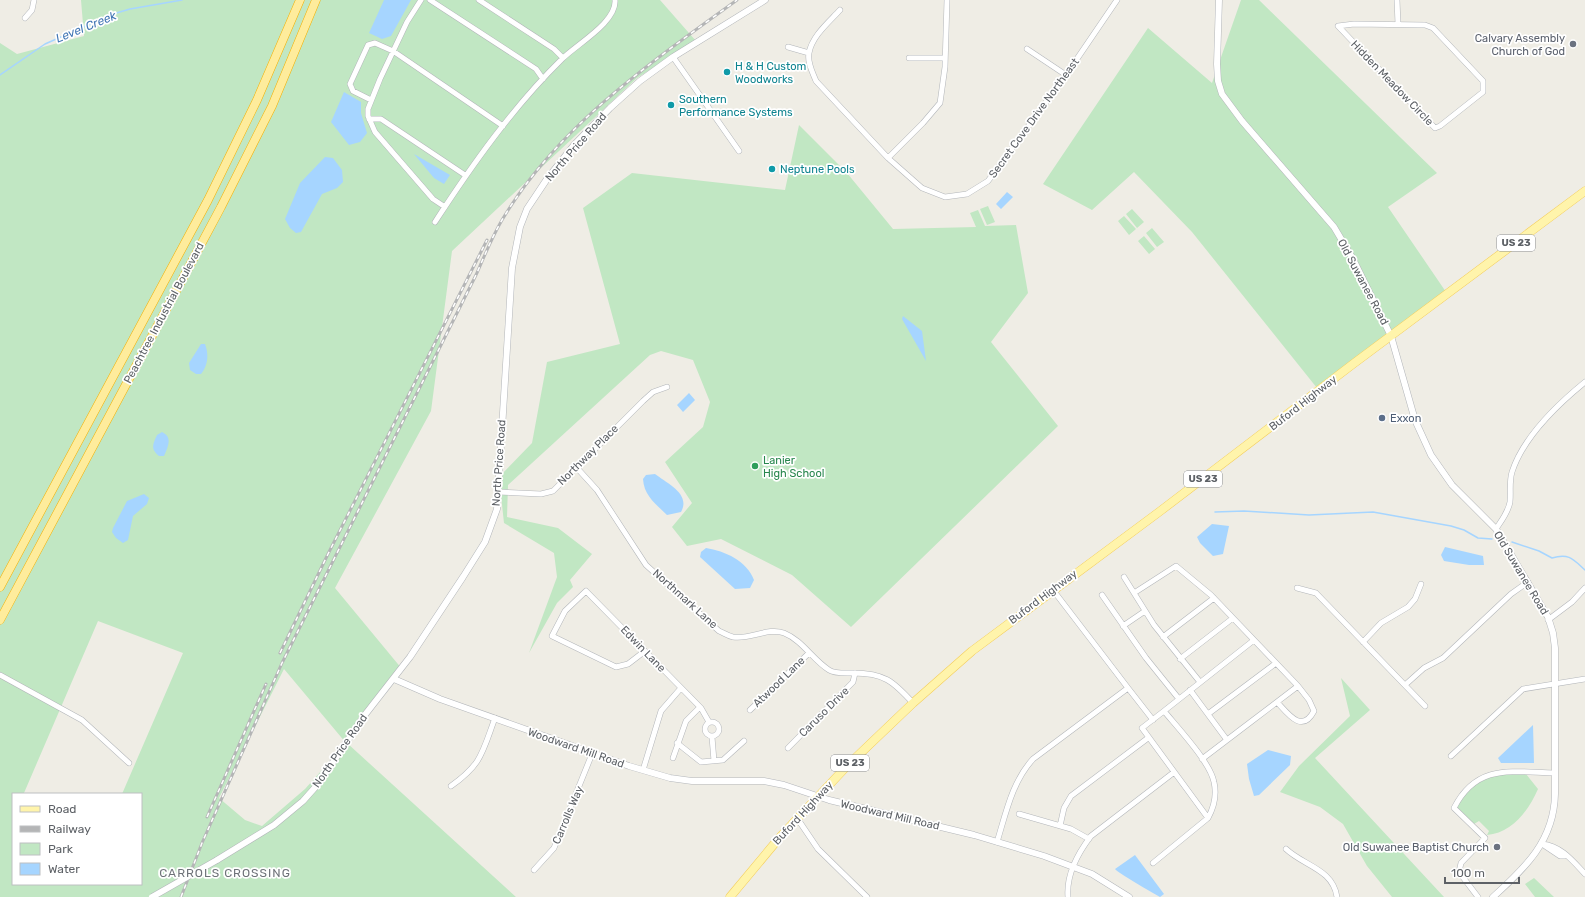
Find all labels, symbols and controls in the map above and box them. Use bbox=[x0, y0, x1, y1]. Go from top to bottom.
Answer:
water label: Level Creek bbox=[54, 8, 119, 45]
place label: Calvary Assembly Church of God bbox=[1475, 32, 1565, 58]
street label: Hidden Meadow Circle bbox=[1348, 38, 1436, 128]
marker: Calvary Assembly Church of God bbox=[1568, 39, 1578, 49]
street label: Secret Cove Drive Northeast bbox=[986, 55, 1082, 180]
place label: H & H Custom Woodworks bbox=[735, 60, 807, 86]
marker: H & H Custom Woodworks bbox=[722, 67, 732, 77]
place label: Southern Performance Systems bbox=[679, 93, 793, 119]
marker: Southern Performance Systems bbox=[666, 100, 676, 110]
street label: North Price Road bbox=[543, 110, 609, 184]
place label: Neptune Pools bbox=[780, 163, 855, 176]
marker: Neptune Pools bbox=[767, 164, 777, 174]
road number: US 23 bbox=[1497, 235, 1535, 251]
street label: Old Suwanee Road bbox=[1335, 237, 1391, 327]
street label: Peachtree Industrial Boulevard bbox=[121, 240, 207, 386]
street label: Buford Highway bbox=[1267, 373, 1339, 433]
place label: Exxon bbox=[1390, 412, 1421, 425]
marker: Exxon bbox=[1377, 413, 1387, 423]
street label: North Price Road bbox=[489, 419, 509, 507]
street label: Northway Place bbox=[555, 422, 621, 488]
place label: Lanier High School bbox=[763, 454, 824, 480]
marker: Lanier High School bbox=[750, 461, 760, 471]
road number: US 23 bbox=[1184, 471, 1222, 487]
street label: Old Suwanee Road bbox=[1491, 529, 1551, 617]
street label: Northmark Lane bbox=[650, 567, 720, 631]
street label: Buford Highway bbox=[1006, 567, 1080, 627]
street label: Edwin Lane bbox=[618, 623, 668, 675]
street label: Atwood Lane bbox=[750, 654, 808, 710]
street label: Caruso Drive bbox=[796, 684, 852, 740]
street label: North Price Road bbox=[310, 712, 370, 790]
street label: Woodward Mill Road bbox=[526, 725, 626, 771]
road number: US 23 bbox=[831, 755, 869, 771]
street label: Buford Highway bbox=[770, 779, 836, 847]
street label: Carrolls Way bbox=[550, 784, 586, 846]
legend bbox=[12, 793, 142, 885]
street label: Woodward Mill Road bbox=[839, 797, 941, 833]
text: Road bbox=[48, 802, 76, 816]
text: Railway bbox=[48, 822, 91, 836]
place label: Old Suwanee Baptist Church bbox=[1343, 841, 1489, 854]
text: Park bbox=[48, 842, 74, 856]
marker: Old Suwanee Baptist Church bbox=[1492, 842, 1502, 852]
scale bar bbox=[1445, 859, 1519, 885]
text: Water bbox=[48, 862, 80, 876]
district label: CARROLS CROSSING bbox=[159, 866, 291, 880]
text: 100 m bbox=[1451, 866, 1485, 880]

